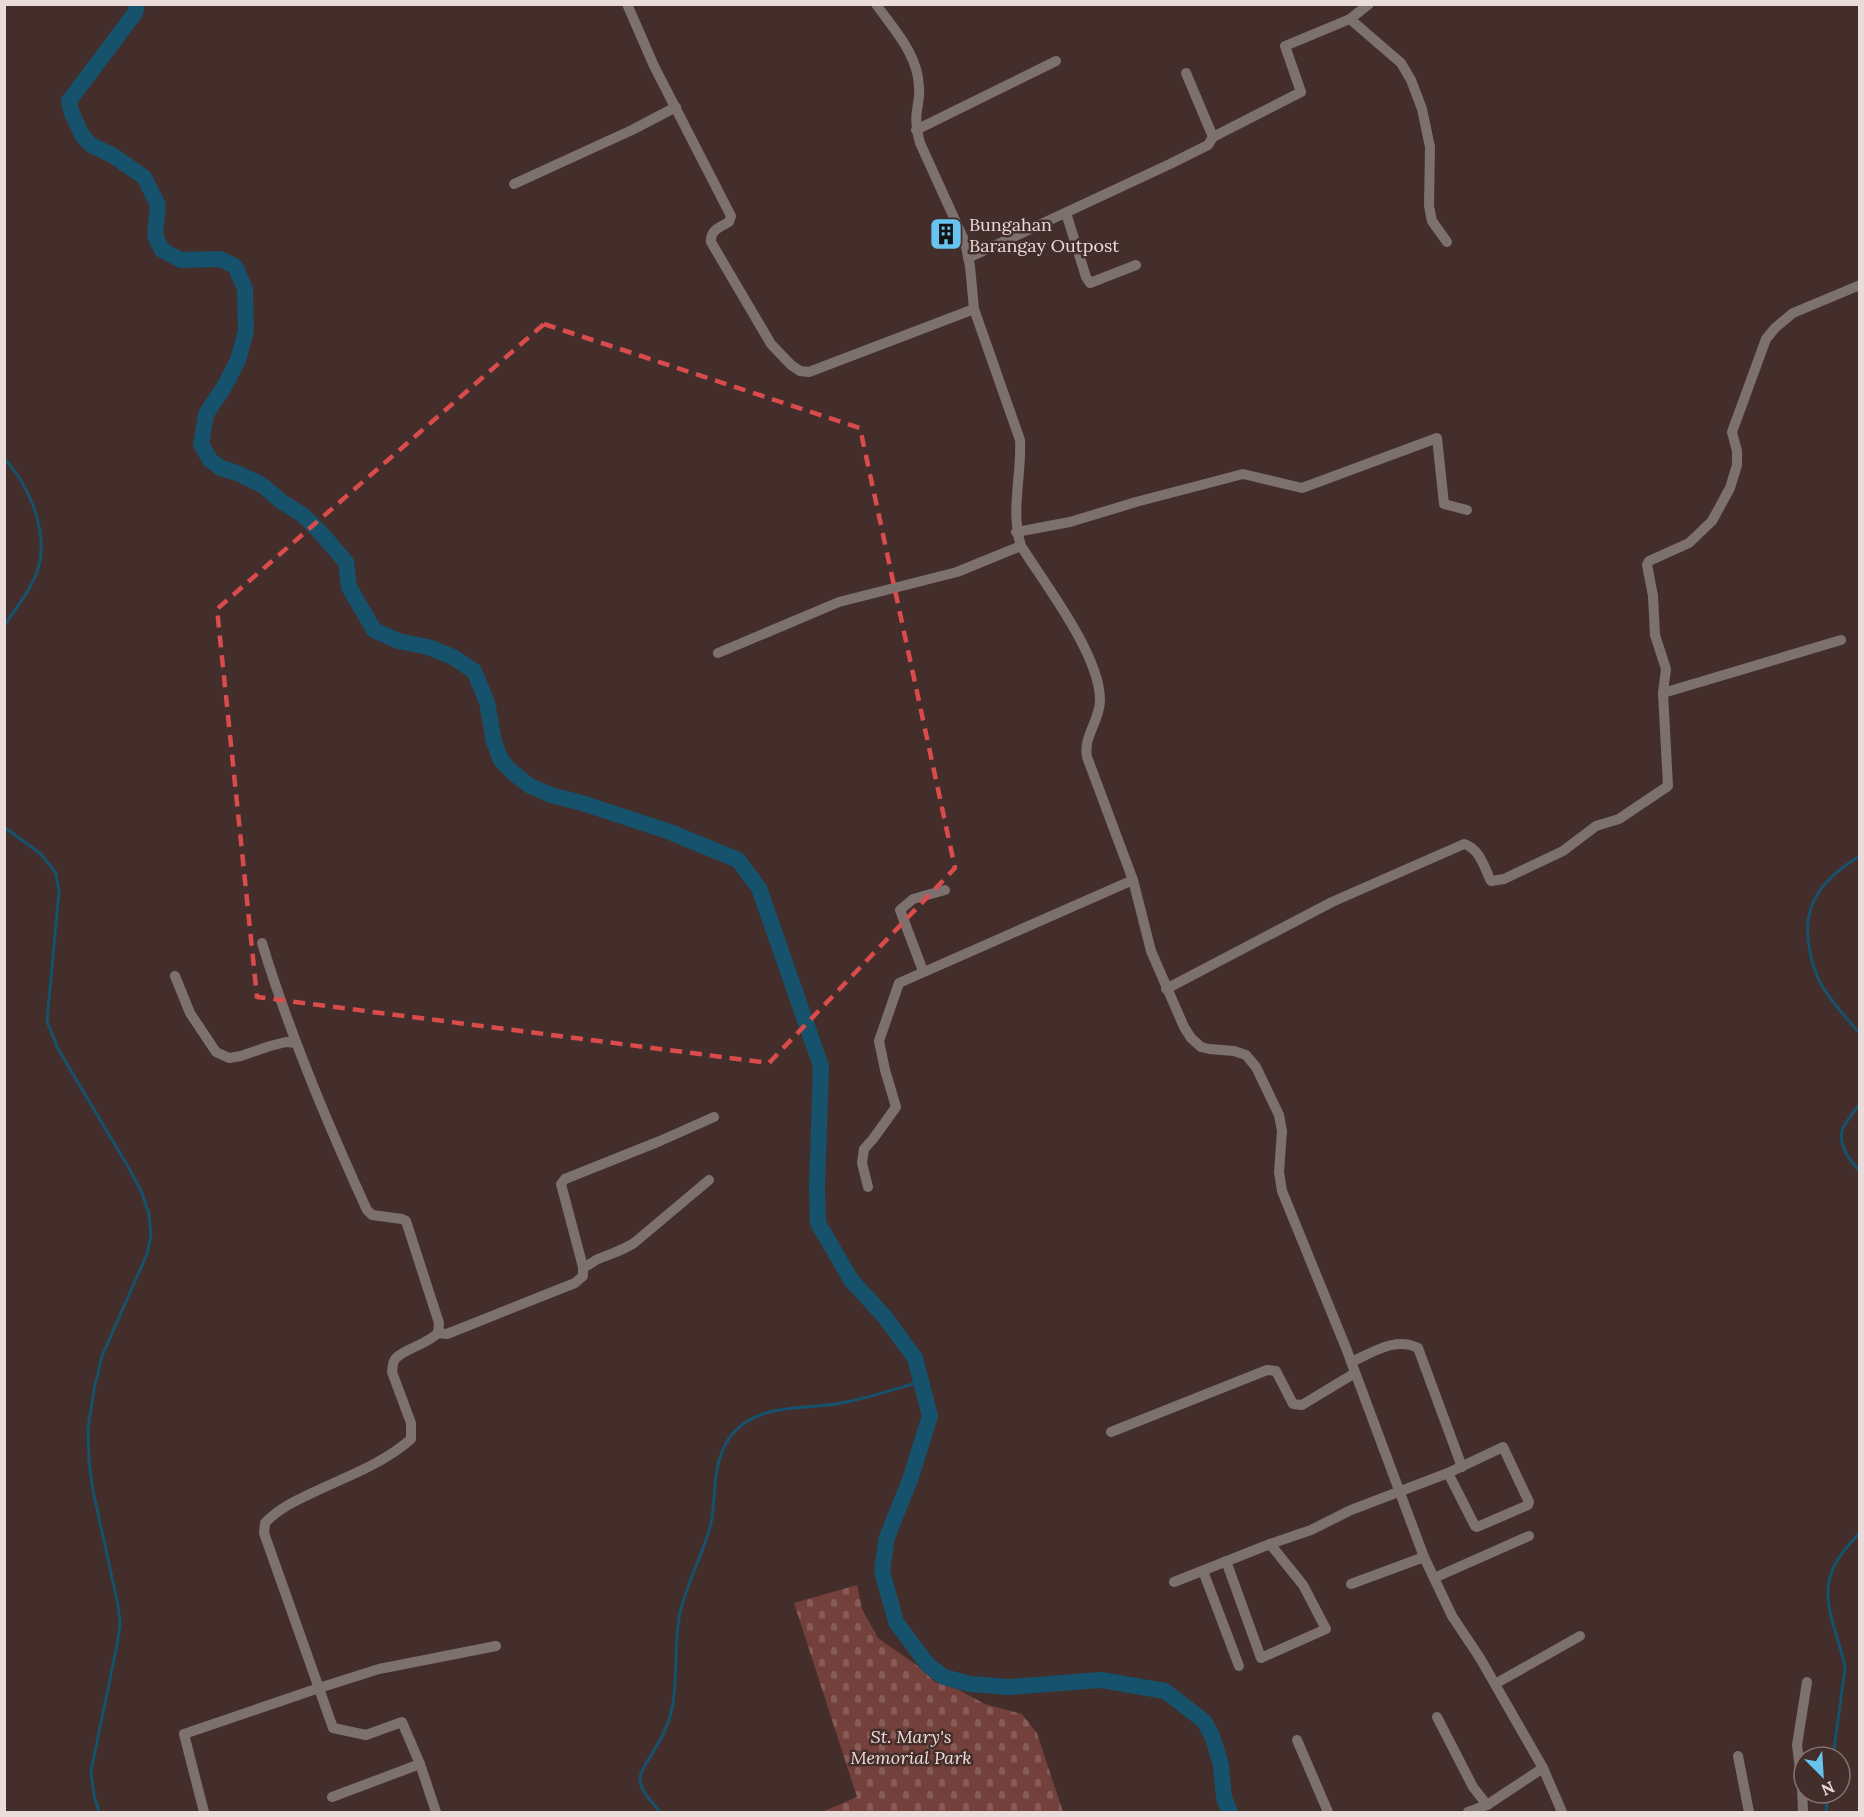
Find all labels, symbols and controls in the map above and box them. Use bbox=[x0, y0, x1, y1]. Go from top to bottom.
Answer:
place label: Bungahan Barangay Outpost bbox=[969, 213, 1119, 257]
building icon: Bungahan Barangay Outpost bbox=[928, 216, 964, 252]
park label: St. Mary's Memorial Park bbox=[850, 1725, 972, 1769]
north arrow bbox=[1792, 1745, 1852, 1805]
text: N bbox=[1818, 1777, 1838, 1800]

